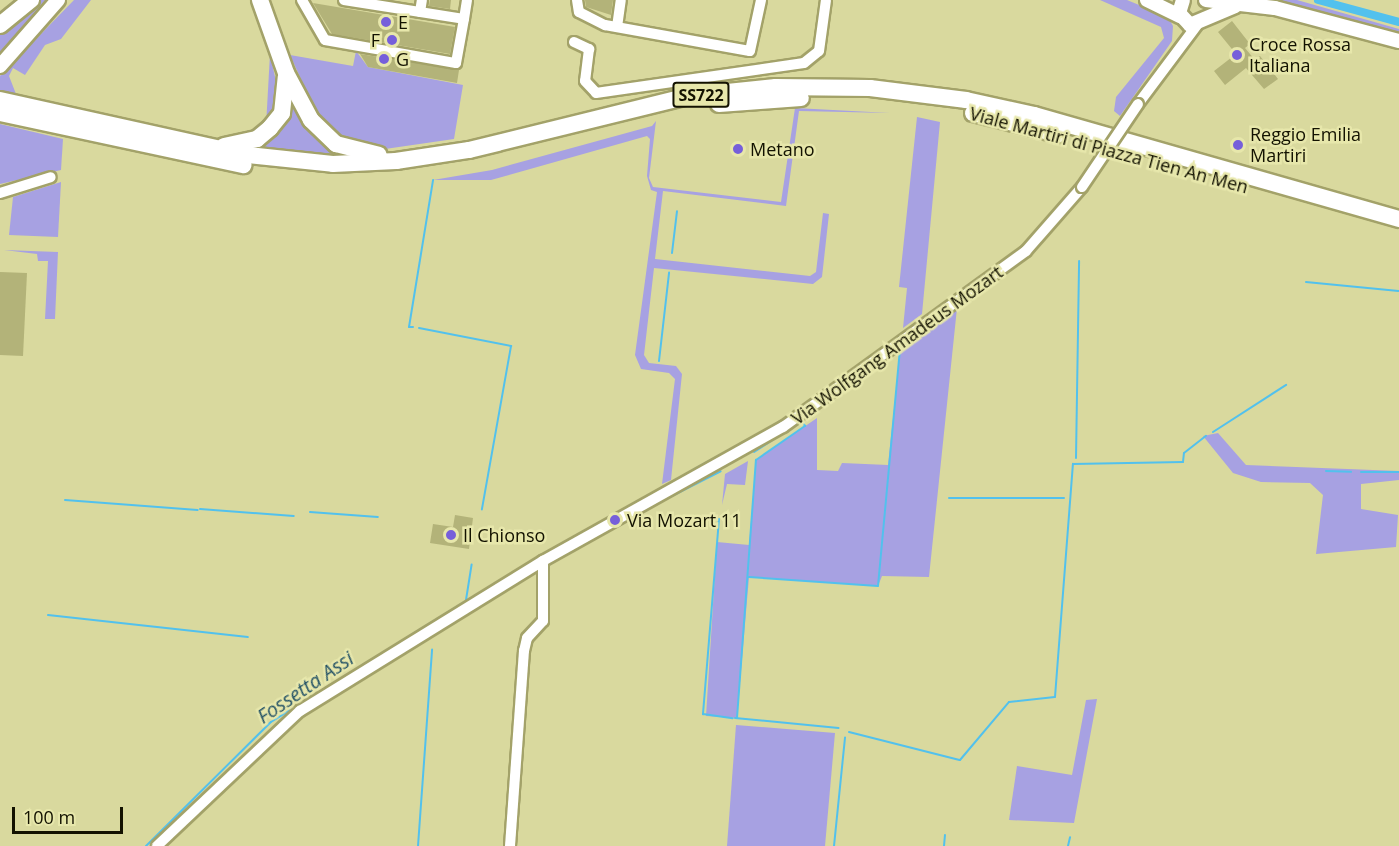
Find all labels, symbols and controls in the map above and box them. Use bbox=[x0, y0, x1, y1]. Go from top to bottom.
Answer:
place label: E bbox=[398, 11, 408, 33]
marker: E bbox=[379, 15, 393, 29]
place label: F bbox=[371, 29, 380, 51]
marker: F bbox=[385, 33, 399, 47]
place label: Croce Rossa Italiana bbox=[1249, 34, 1351, 76]
place label: G bbox=[396, 48, 409, 70]
marker: Croce Rossa Italiana bbox=[1230, 48, 1244, 62]
marker: G bbox=[377, 52, 391, 66]
road number: SS722 bbox=[671, 82, 731, 108]
street label: Viale Martiri di Piazza Tien An Men bbox=[967, 102, 1251, 198]
place label: Reggio Emilia Martiri bbox=[1250, 124, 1361, 166]
place label: Metano bbox=[750, 138, 815, 160]
marker: Reggio Emilia Martiri bbox=[1231, 138, 1245, 152]
marker: Metano bbox=[731, 142, 745, 156]
street label: Via Wolfgang Amadeus Mozart bbox=[787, 261, 1007, 429]
place label: Via Mozart 11 bbox=[627, 509, 741, 531]
marker: Via Mozart 11 bbox=[608, 513, 622, 527]
place label: Il Chionso bbox=[463, 524, 545, 546]
marker: Il Chionso bbox=[444, 528, 458, 542]
water label: Fossetta Assi bbox=[252, 646, 358, 728]
scale bar bbox=[15, 795, 126, 833]
text: 100 m bbox=[23, 805, 75, 829]

